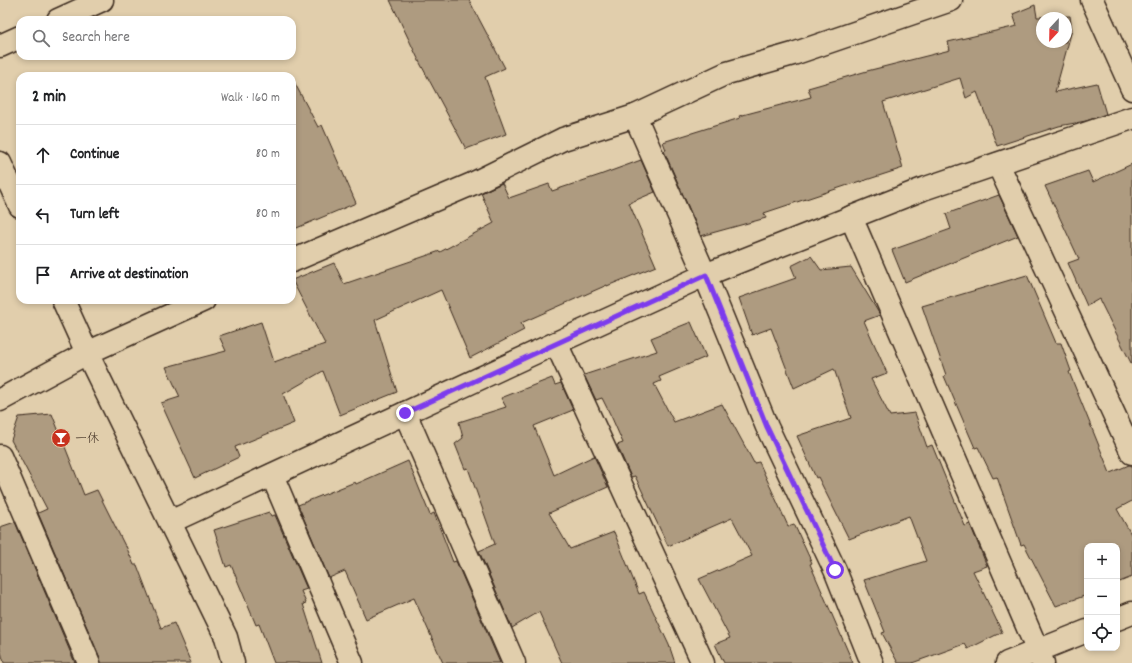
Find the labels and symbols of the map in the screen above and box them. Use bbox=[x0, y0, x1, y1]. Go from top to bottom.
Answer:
north arrow bbox=[1036, 12, 1072, 48]
route end bbox=[396, 404, 414, 422]
bar icon: 一休 bbox=[50, 427, 72, 449]
place label: 一休 bbox=[75, 431, 99, 448]
route start bbox=[826, 561, 844, 579]

